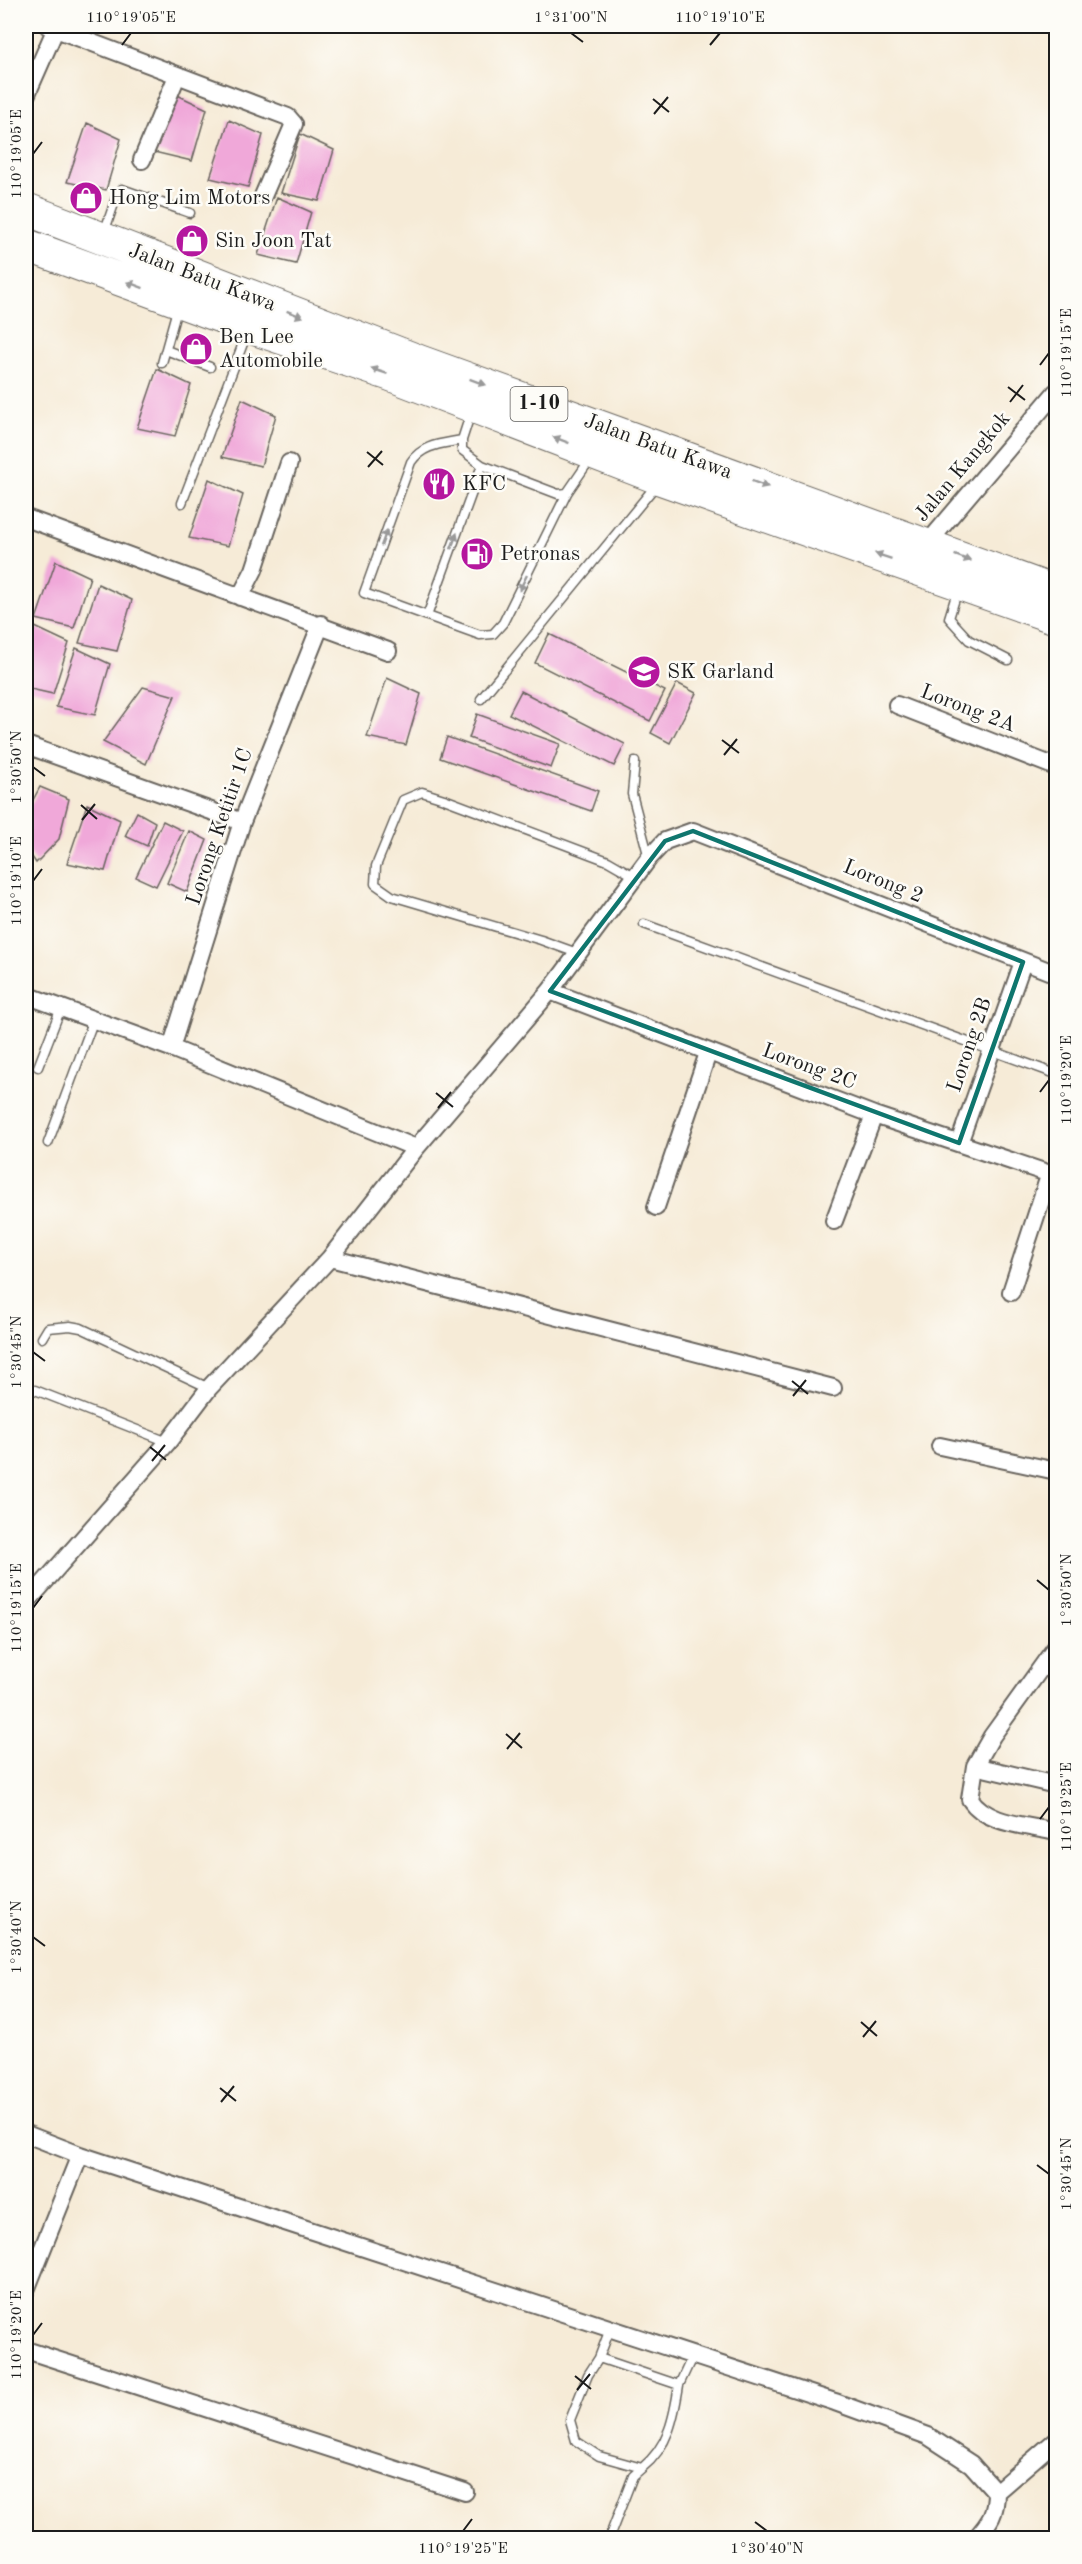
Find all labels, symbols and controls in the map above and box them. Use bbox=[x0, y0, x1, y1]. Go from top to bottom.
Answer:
text: 110°19'05"E bbox=[86, 11, 176, 26]
text: 1°31'00"N bbox=[534, 11, 608, 26]
text: 110°19'10"E bbox=[675, 11, 765, 26]
text: 110°19'05"E bbox=[10, 109, 25, 199]
shop icon: Hong Lim Motors bbox=[68, 180, 104, 216]
place label: Hong Lim Motors bbox=[109, 188, 270, 209]
shop icon: Sin Joon Tat bbox=[174, 223, 210, 259]
place label: Sin Joon Tat bbox=[215, 231, 332, 252]
street label: Jalan Batu Kawa bbox=[125, 240, 279, 316]
one-way arrow bbox=[126, 280, 144, 290]
text: 110°19'15"E bbox=[1060, 308, 1075, 398]
one-way arrow bbox=[286, 309, 304, 319]
place label: Ben Lee Automobile bbox=[219, 327, 323, 372]
shop icon: Ben Lee Automobile bbox=[178, 331, 214, 367]
one-way arrow bbox=[370, 366, 388, 376]
one-way arrow bbox=[469, 378, 487, 388]
road number: 1-10 bbox=[510, 387, 568, 421]
street label: Jalan Kangkok bbox=[911, 408, 1015, 526]
street label: Jalan Batu Kawa bbox=[581, 410, 735, 484]
one-way arrow bbox=[552, 434, 570, 444]
restaurant icon: KFC bbox=[421, 466, 457, 502]
place label: KFC bbox=[462, 474, 506, 495]
one-way arrow bbox=[751, 479, 769, 489]
one-way arrow bbox=[379, 529, 389, 547]
one-way arrow bbox=[449, 532, 459, 550]
fuel station icon: Petronas bbox=[459, 536, 495, 572]
place label: Petronas bbox=[500, 544, 580, 565]
one-way arrow bbox=[874, 551, 892, 561]
one-way arrow bbox=[954, 553, 972, 563]
one-way arrow bbox=[518, 575, 528, 592]
school or university icon: SK Garland bbox=[626, 654, 662, 690]
place label: SK Garland bbox=[667, 662, 774, 683]
street label: Lorong 2A bbox=[917, 681, 1019, 737]
text: 1°30'50"N bbox=[10, 730, 25, 804]
street label: Lorong Ketitir 1C bbox=[183, 746, 257, 908]
text: 110°19'10"E bbox=[10, 836, 25, 926]
street label: Lorong 2 bbox=[840, 856, 926, 908]
street label: Lorong 2B bbox=[944, 995, 996, 1095]
text: 110°19'20"E bbox=[1060, 1035, 1075, 1125]
street label: Lorong 2C bbox=[759, 1040, 859, 1094]
text: 1°30'45"N bbox=[10, 1315, 25, 1389]
text: 1°30'50"N bbox=[1060, 1553, 1075, 1627]
text: 110°19'15"E bbox=[10, 1563, 25, 1653]
text: 110°19'25"E bbox=[1060, 1762, 1075, 1852]
text: 1°30'40"N bbox=[10, 1900, 25, 1974]
text: 1°30'45"N bbox=[1060, 2137, 1075, 2211]
text: 110°19'20"E bbox=[10, 2290, 25, 2380]
text: 110°19'25"E bbox=[418, 2542, 508, 2557]
text: 1°30'40"N bbox=[730, 2542, 804, 2557]

